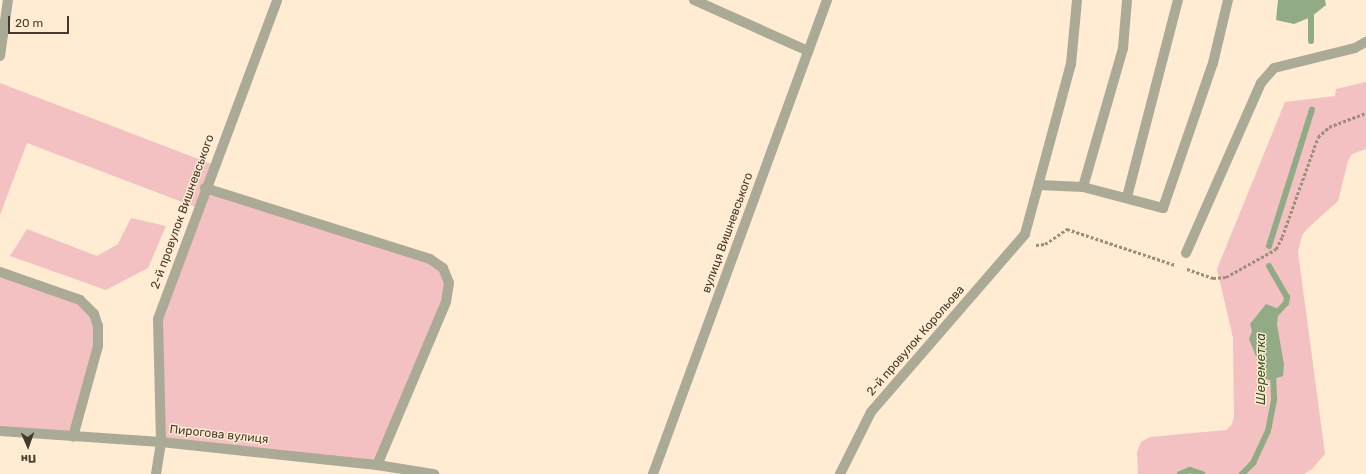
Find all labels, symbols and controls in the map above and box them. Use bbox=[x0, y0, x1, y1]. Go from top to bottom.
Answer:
scale bar bbox=[10, 8, 71, 34]
text: 20 m bbox=[15, 16, 43, 30]
street label: 2-й провулок Вишневського bbox=[148, 133, 218, 291]
street label: вулиця Вишневського bbox=[699, 171, 757, 295]
street label: 2-й провулок Корольова bbox=[864, 283, 968, 399]
water label: Шереметка bbox=[1253, 333, 1269, 405]
street label: Пирогова вулиця bbox=[169, 423, 269, 447]
north arrow bbox=[8, 426, 48, 466]
text: Пн bbox=[21, 452, 36, 465]

